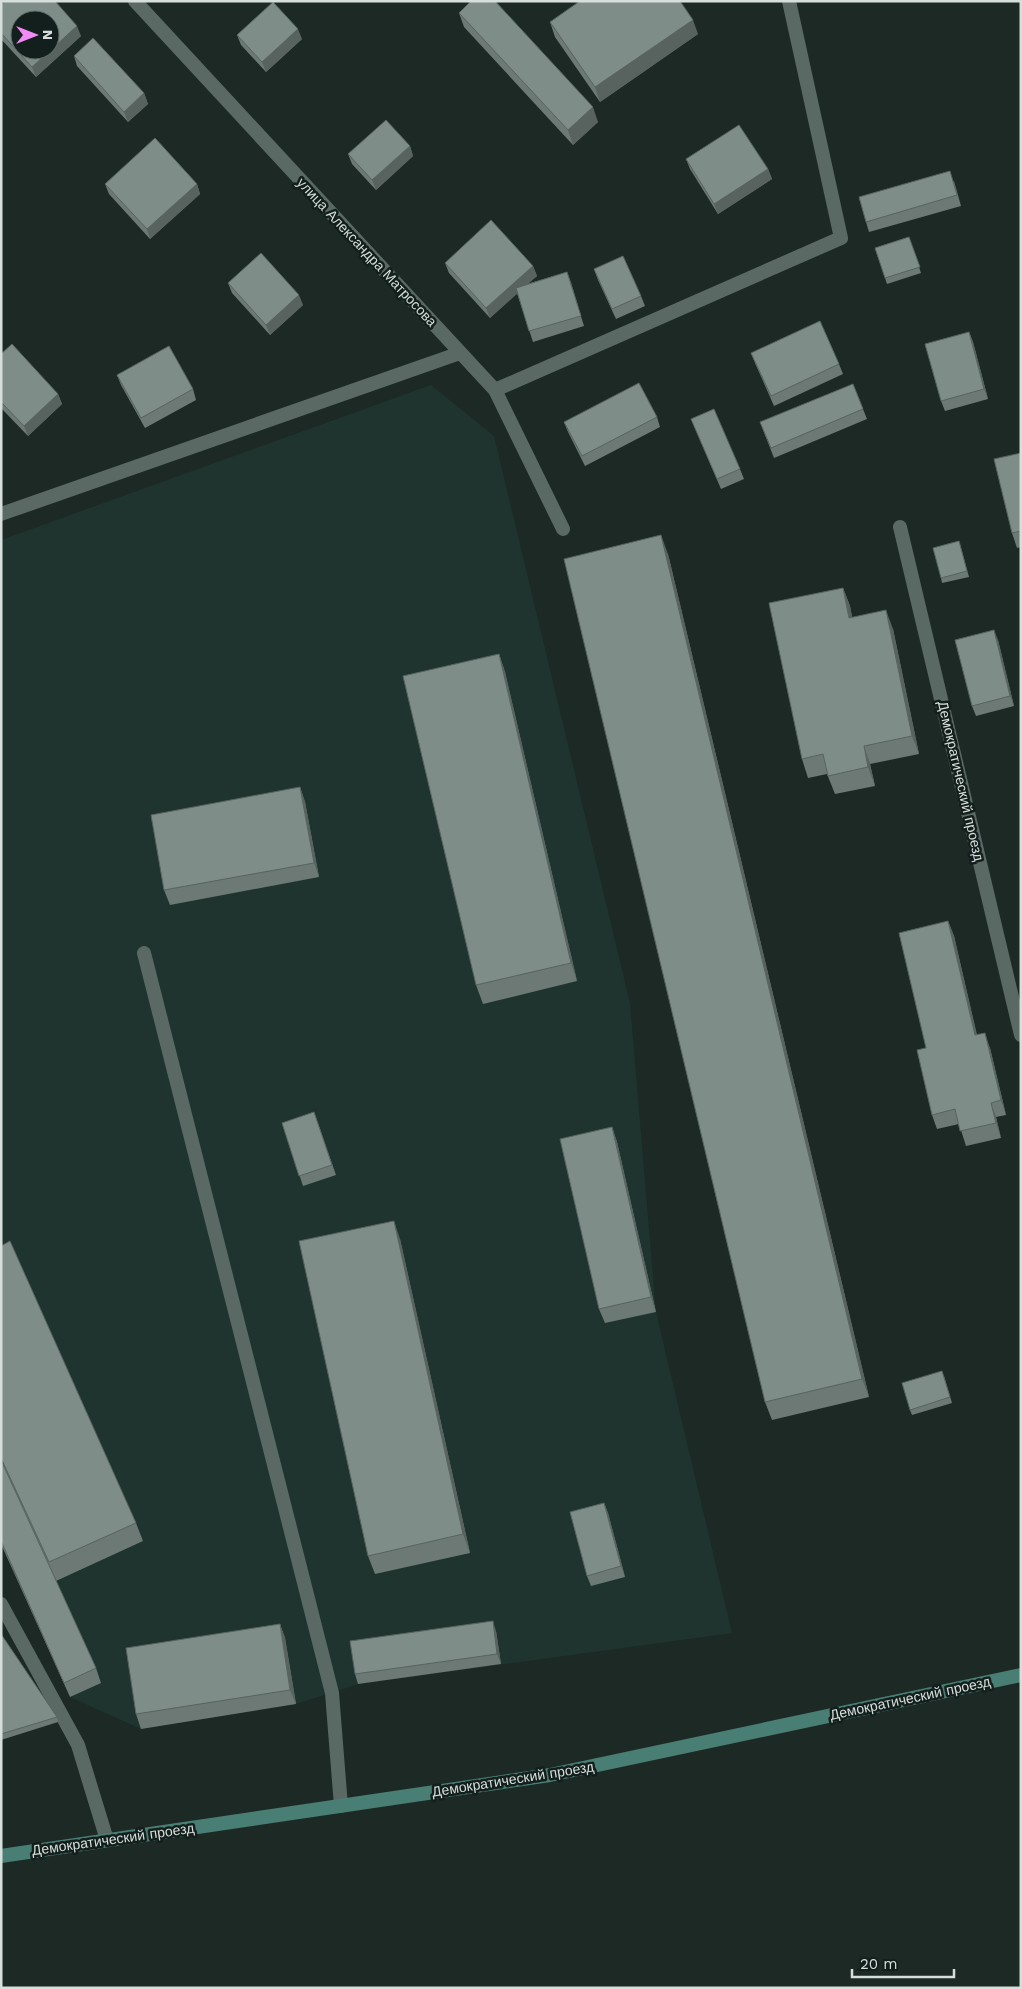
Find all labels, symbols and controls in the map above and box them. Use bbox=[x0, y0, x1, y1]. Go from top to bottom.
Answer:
north arrow bbox=[10, 10, 60, 60]
text: N bbox=[40, 30, 56, 40]
street label: улица Александра Матросова bbox=[294, 174, 440, 330]
street label: Демократический проезд bbox=[935, 699, 987, 863]
street label: Демократический проезд bbox=[828, 1673, 992, 1723]
street label: Демократический проезд bbox=[431, 1758, 595, 1800]
street label: Демократический проезд bbox=[31, 1820, 195, 1858]
scale bar bbox=[852, 1946, 954, 1978]
text: 20 m bbox=[860, 1955, 898, 1973]

